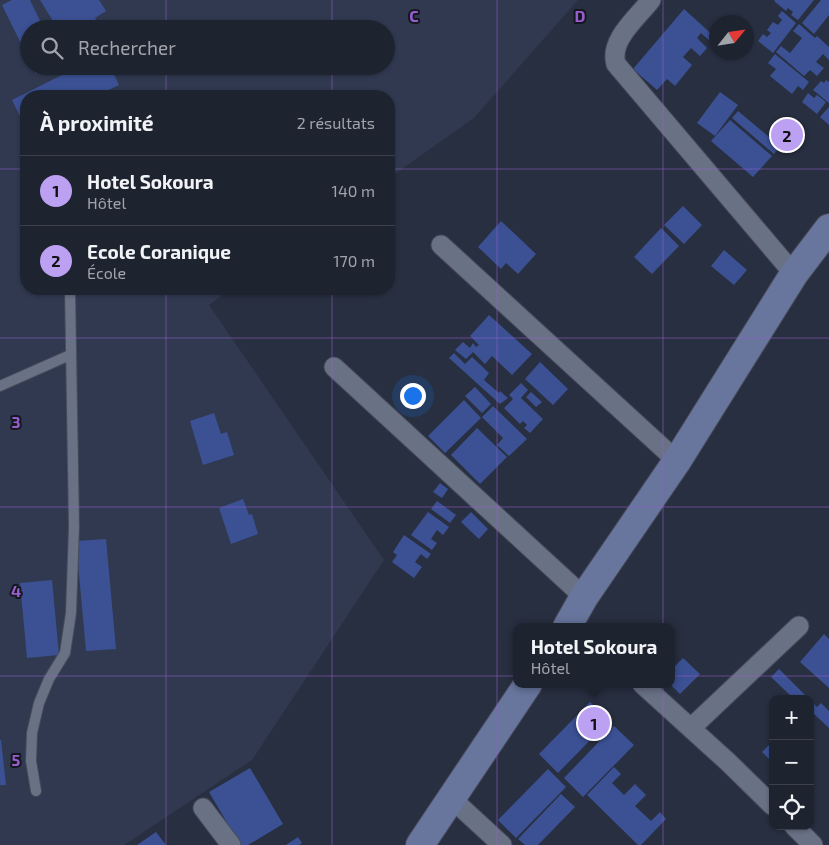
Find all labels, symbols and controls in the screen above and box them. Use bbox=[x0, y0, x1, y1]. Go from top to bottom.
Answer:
text: C bbox=[409, 6, 419, 25]
text: D bbox=[575, 6, 586, 25]
north arrow bbox=[709, 15, 754, 60]
search box bbox=[20, 20, 395, 75]
icon: search bbox=[38, 34, 66, 62]
text: Rechercher bbox=[78, 36, 176, 59]
text: À proximité bbox=[40, 110, 154, 135]
text: 2 résultats bbox=[297, 113, 375, 132]
pin: 2 bbox=[771, 116, 803, 154]
text: Hotel Sokoura bbox=[87, 170, 214, 193]
text: 1 bbox=[53, 181, 59, 200]
text: 140 m bbox=[332, 181, 375, 200]
text: Hôtel bbox=[87, 193, 126, 212]
text: Ecole Coranique bbox=[87, 240, 231, 263]
text: 2 bbox=[51, 251, 61, 270]
text: 170 m bbox=[333, 251, 375, 270]
text: École bbox=[87, 263, 126, 282]
your location bbox=[400, 383, 426, 409]
text: 3 bbox=[11, 412, 21, 431]
text: 4 bbox=[11, 581, 21, 600]
popup bbox=[513, 623, 675, 688]
text: Hotel Sokoura bbox=[531, 635, 657, 658]
text: Hôtel bbox=[531, 658, 570, 677]
map controls bbox=[769, 695, 814, 830]
button: + bbox=[769, 695, 814, 740]
pin: 1 bbox=[578, 704, 610, 742]
button: − bbox=[769, 740, 814, 785]
text: 5 bbox=[12, 750, 21, 769]
button: locate bbox=[769, 785, 814, 830]

